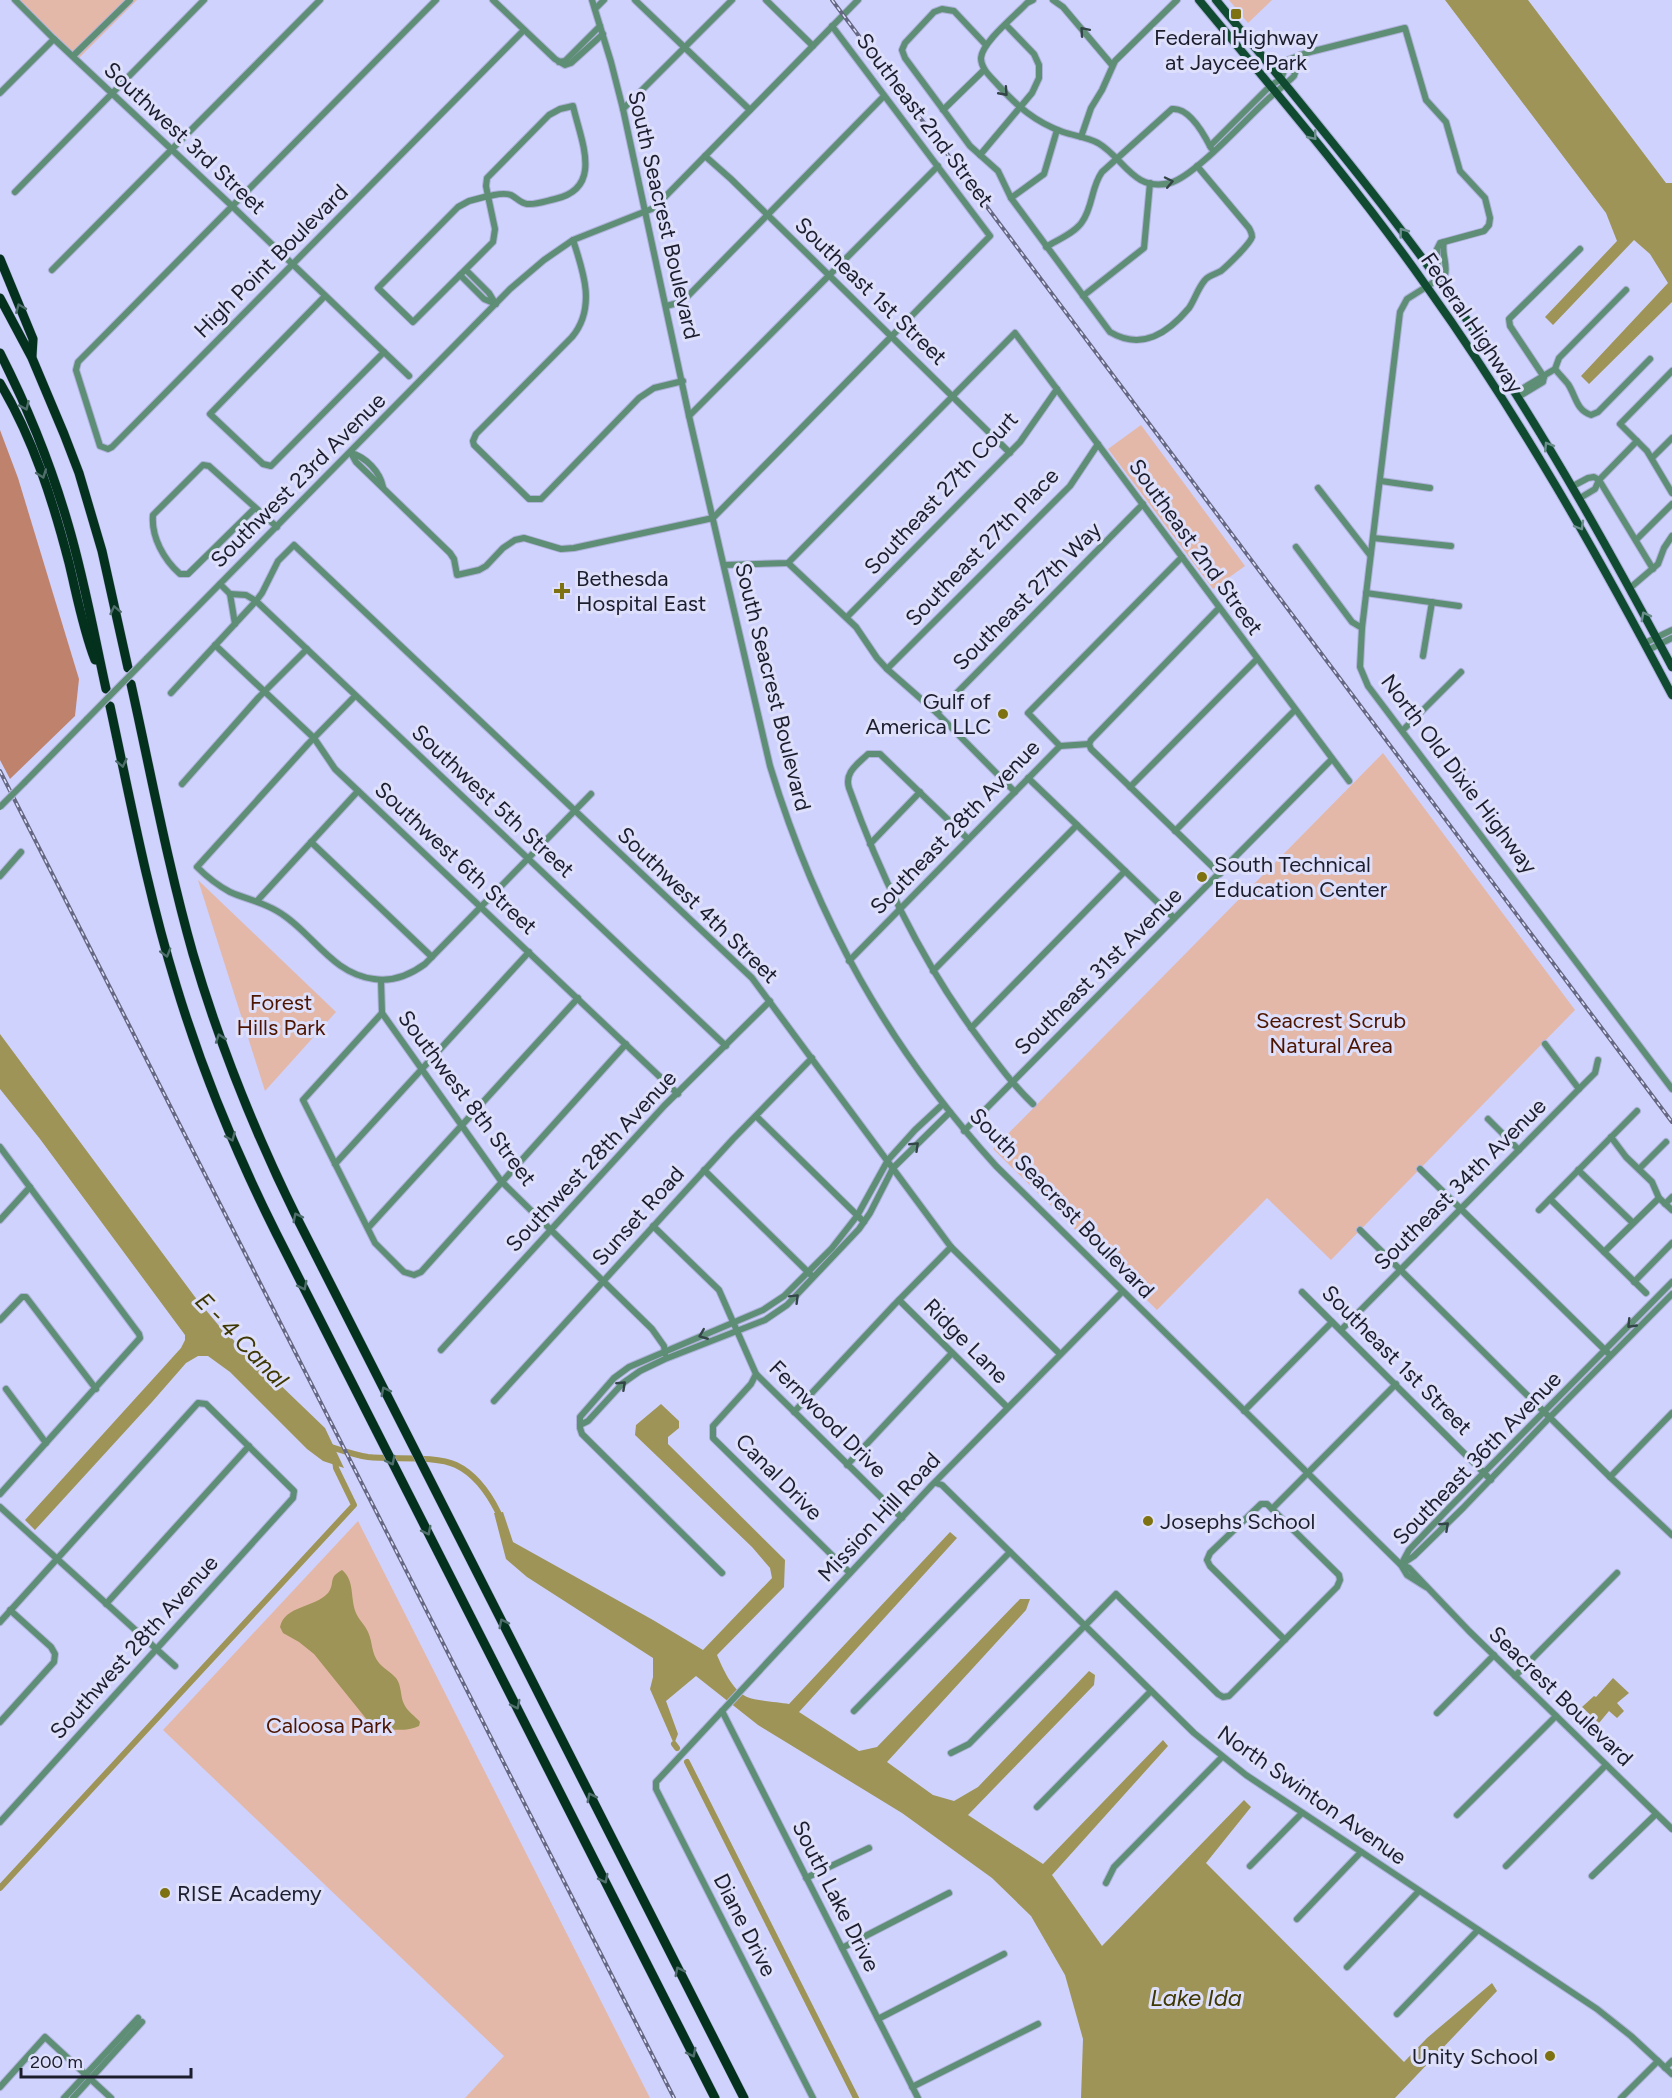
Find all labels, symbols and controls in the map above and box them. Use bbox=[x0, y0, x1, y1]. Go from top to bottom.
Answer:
marker: Federal Highway at Jaycee Park bbox=[1229, 7, 1243, 21]
place label: Federal Highway at Jaycee Park bbox=[1154, 24, 1318, 76]
one-way arrow bbox=[1080, 27, 1091, 38]
street label: Southeast 2nd Street bbox=[851, 28, 999, 212]
street label: Southwest 3rd Street bbox=[99, 56, 271, 220]
one-way arrow bbox=[997, 85, 1008, 96]
street label: South Seacrest Boulevard bbox=[622, 88, 706, 342]
one-way arrow bbox=[1305, 130, 1316, 141]
one-way arrow bbox=[1163, 176, 1173, 189]
street label: High Point Boulevard bbox=[188, 178, 354, 344]
street label: Southeast 1st Street bbox=[789, 211, 953, 371]
one-way arrow bbox=[1400, 227, 1411, 238]
street label: Federal Highway bbox=[1415, 247, 1529, 399]
one-way arrow bbox=[15, 303, 27, 314]
street label: Southwest 23rd Avenue bbox=[205, 387, 391, 573]
one-way arrow bbox=[18, 399, 30, 410]
street label: Southeast 27th Court bbox=[858, 406, 1024, 580]
one-way arrow bbox=[1544, 442, 1556, 452]
street label: Southeast 2nd Street bbox=[1123, 454, 1269, 640]
street label: Southeast 27th Place bbox=[900, 462, 1064, 632]
one-way arrow bbox=[35, 468, 47, 479]
street label: Southeast 27th Way bbox=[947, 516, 1107, 676]
one-way arrow bbox=[1573, 520, 1585, 530]
street label: South Seacrest Boulevard bbox=[729, 560, 817, 814]
place label: Bethesda Hospital East bbox=[576, 565, 706, 617]
marker: Bethesda Hospital East bbox=[553, 582, 571, 600]
one-way arrow bbox=[110, 606, 123, 616]
one-way arrow bbox=[1641, 611, 1652, 622]
street label: North Old Dixie Highway bbox=[1375, 669, 1543, 879]
place label: Gulf of America LLC bbox=[866, 688, 992, 740]
marker: Gulf of America LLC bbox=[996, 707, 1010, 721]
street label: Southwest 5th Street bbox=[406, 719, 580, 883]
street label: Southeast 28th Avenue bbox=[864, 734, 1046, 920]
one-way arrow bbox=[115, 758, 128, 768]
street label: Southwest 6th Street bbox=[369, 776, 543, 940]
street label: Southwest 4th Street bbox=[612, 821, 784, 989]
place label: South Technical Education Center bbox=[1214, 851, 1388, 903]
marker: South Technical Education Center bbox=[1195, 870, 1209, 884]
street label: Southeast 31st Avenue bbox=[1009, 882, 1187, 1060]
one-way arrow bbox=[159, 948, 172, 958]
park label: Forest Hills Park bbox=[237, 989, 326, 1041]
street label: Southwest 8th Street bbox=[392, 1005, 542, 1191]
park label: Seacrest Scrub Natural Area bbox=[1256, 1007, 1406, 1059]
one-way arrow bbox=[215, 1033, 228, 1044]
street label: Southwest 28th Avenue bbox=[500, 1065, 682, 1257]
street label: Southeast 34th Avenue bbox=[1368, 1092, 1552, 1276]
street label: South Seacrest Boulevard bbox=[964, 1102, 1160, 1304]
one-way arrow bbox=[224, 1131, 236, 1142]
one-way arrow bbox=[907, 1143, 918, 1154]
street label: Sunset Road bbox=[586, 1161, 690, 1271]
one-way arrow bbox=[293, 1213, 304, 1224]
one-way arrow bbox=[295, 1279, 307, 1290]
street label: Southeast 1st Street bbox=[1316, 1279, 1478, 1441]
water label: E - 4 Canal bbox=[189, 1286, 295, 1394]
street label: Ridge Lane bbox=[918, 1293, 1014, 1389]
one-way arrow bbox=[787, 1294, 798, 1305]
one-way arrow bbox=[1628, 1317, 1639, 1328]
one-way arrow bbox=[699, 1328, 710, 1340]
street label: Fernwood Drive bbox=[764, 1355, 892, 1483]
street label: Southeast 36th Avenue bbox=[1387, 1365, 1567, 1551]
one-way arrow bbox=[616, 1381, 626, 1392]
one-way arrow bbox=[381, 1387, 392, 1398]
street label: Canal Drive bbox=[730, 1428, 828, 1526]
street label: Mission Hill Road bbox=[812, 1447, 946, 1587]
one-way arrow bbox=[384, 1454, 396, 1465]
place label: Josephs School bbox=[1160, 1508, 1315, 1535]
marker: Josephs School bbox=[1141, 1514, 1155, 1528]
one-way arrow bbox=[1438, 1522, 1448, 1533]
one-way arrow bbox=[420, 1525, 431, 1535]
street label: Southwest 28th Avenue bbox=[44, 1549, 224, 1745]
one-way arrow bbox=[499, 1619, 510, 1630]
street label: Seacrest Boulevard bbox=[1483, 1620, 1639, 1772]
one-way arrow bbox=[508, 1699, 520, 1710]
park label: Caloosa Park bbox=[266, 1712, 392, 1739]
street label: North Swinton Avenue bbox=[1212, 1720, 1412, 1870]
one-way arrow bbox=[587, 1793, 598, 1803]
street label: South Lake Drive bbox=[786, 1816, 886, 1976]
street label: Diane Drive bbox=[708, 1869, 782, 1981]
one-way arrow bbox=[597, 1872, 608, 1883]
place label: RISE Academy bbox=[177, 1880, 322, 1907]
marker: RISE Academy bbox=[158, 1886, 172, 1900]
one-way arrow bbox=[675, 1966, 687, 1977]
water label: Lake Ida bbox=[1150, 1983, 1242, 2012]
scale bar bbox=[21, 2041, 190, 2079]
place label: Unity School bbox=[1412, 2043, 1538, 2070]
one-way arrow bbox=[685, 2046, 696, 2057]
marker: Unity School bbox=[1543, 2049, 1557, 2063]
text: 200 m bbox=[30, 2051, 83, 2073]

